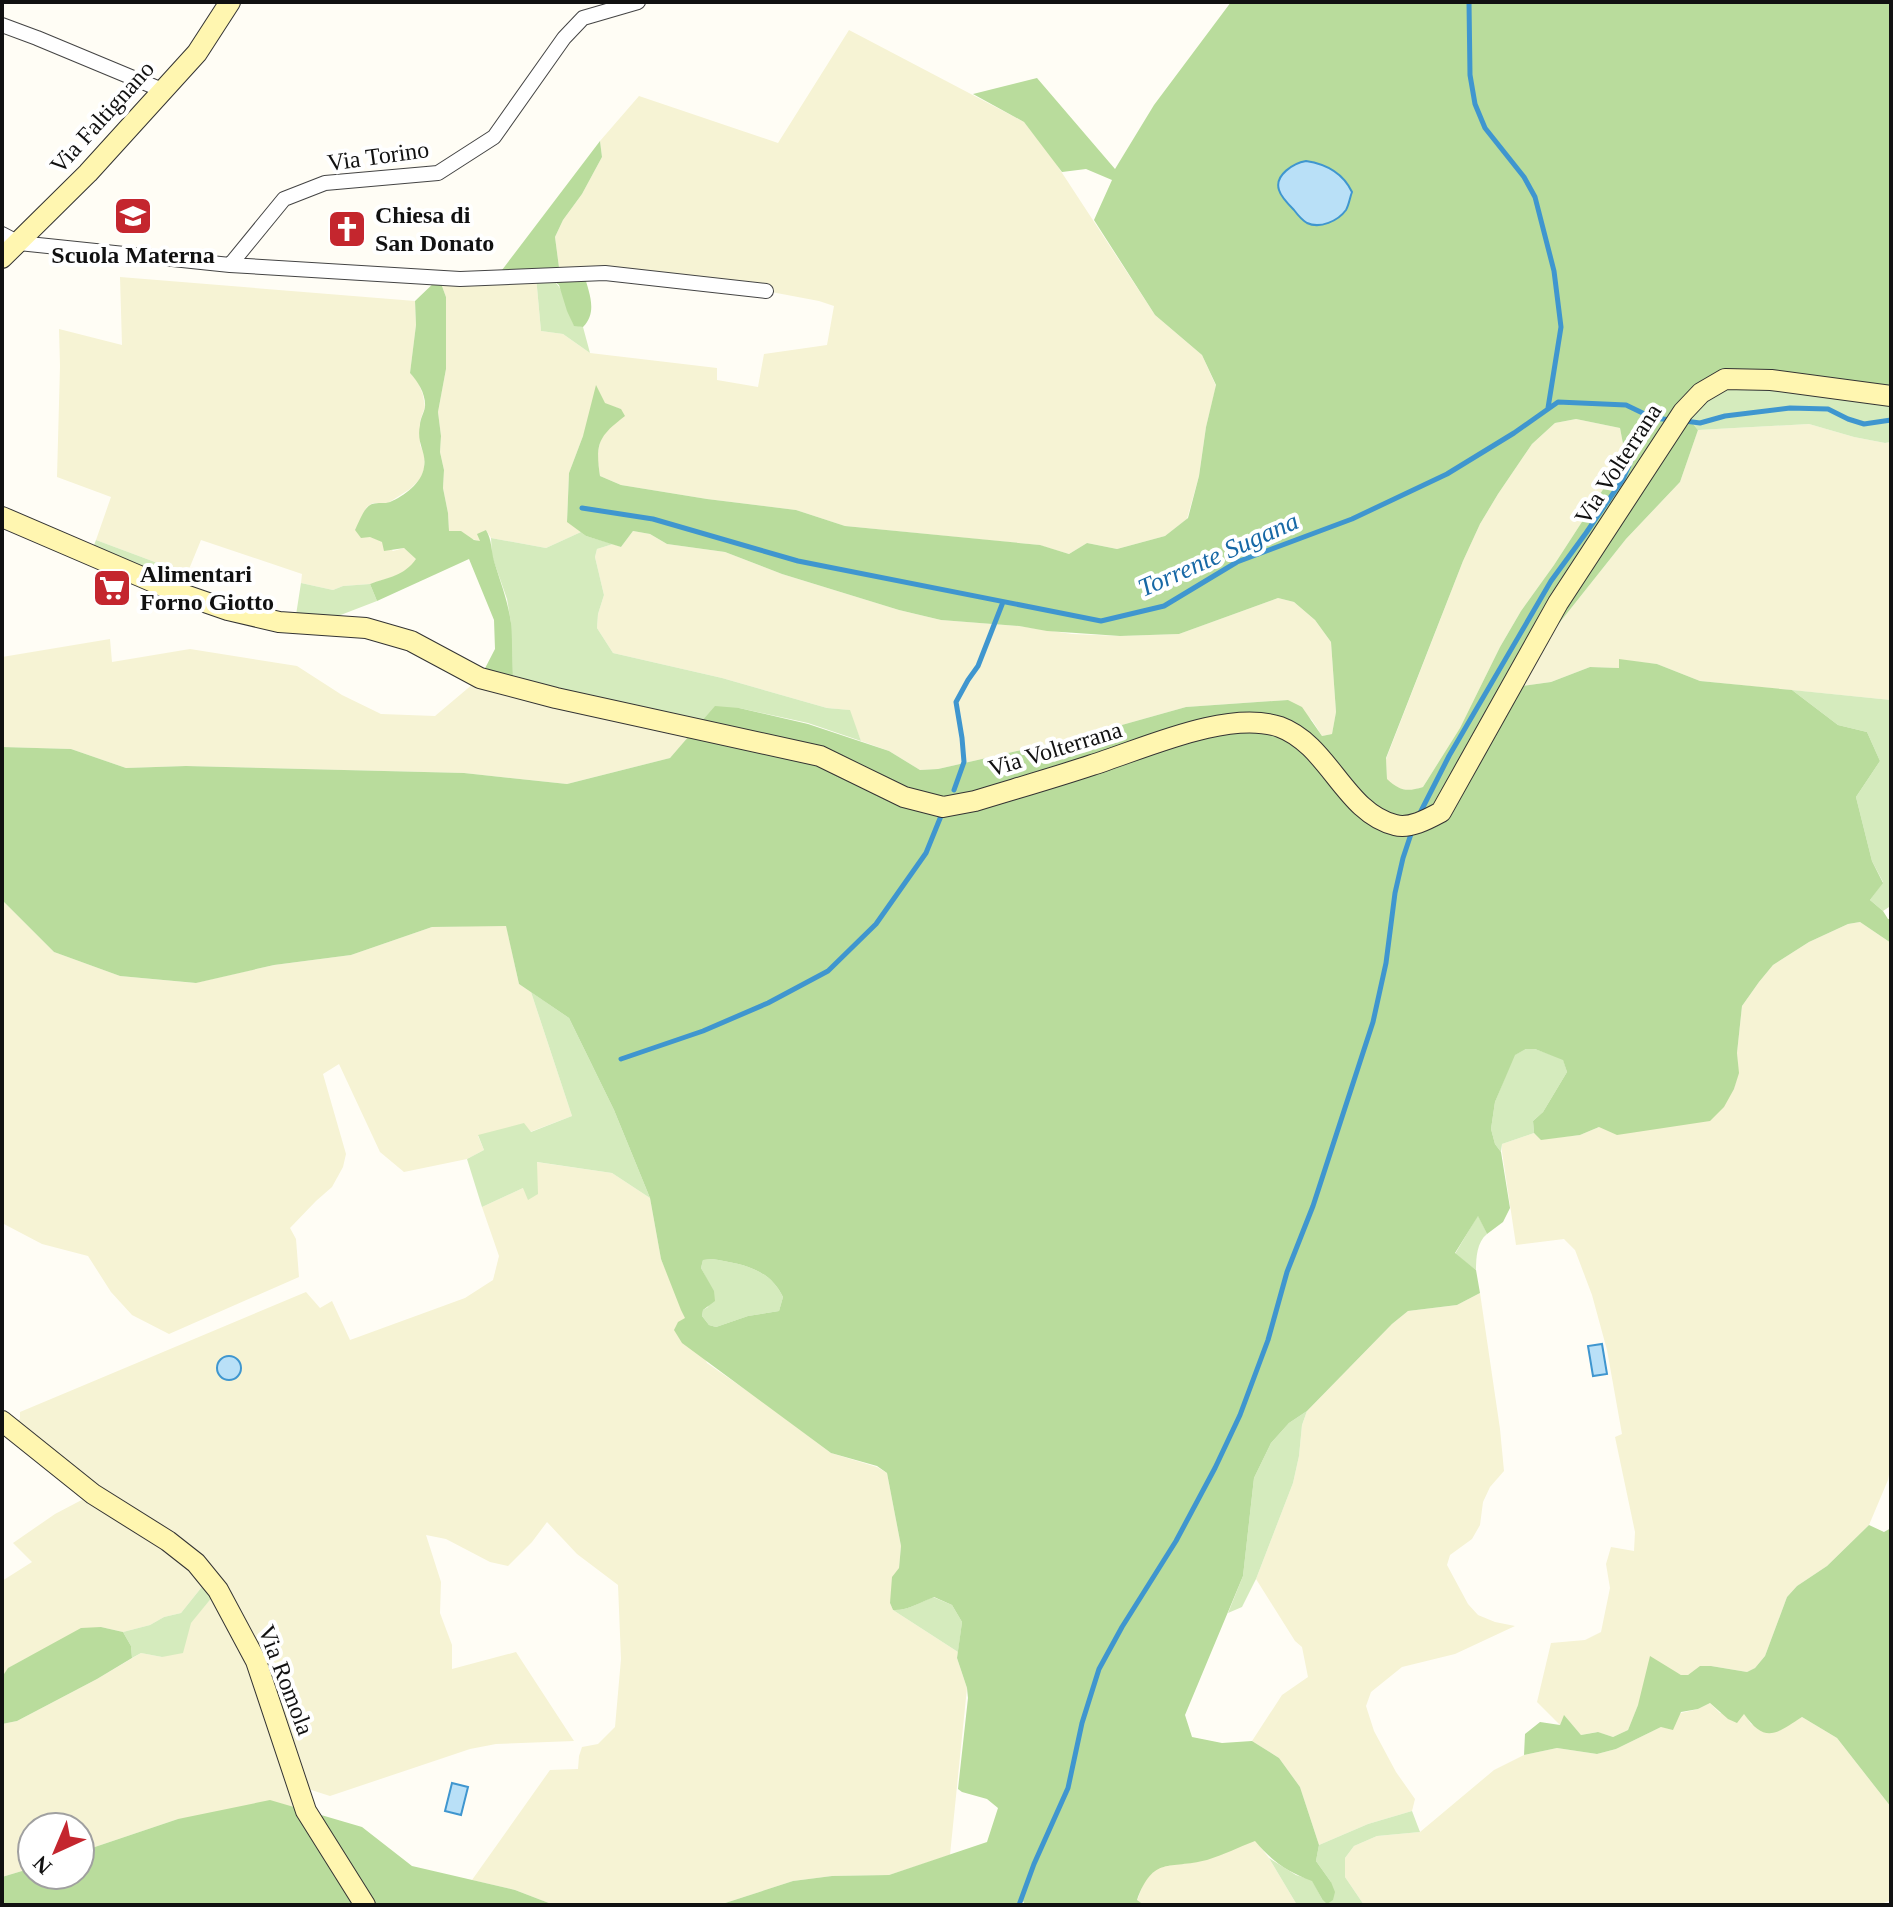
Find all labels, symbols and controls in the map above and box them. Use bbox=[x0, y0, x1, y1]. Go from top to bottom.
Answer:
street label: Via Faltignano bbox=[45, 56, 159, 178]
street label: Via Torino bbox=[325, 136, 431, 176]
school or university icon: Scuola Materna bbox=[112, 195, 154, 237]
place label: Chiesa di San Donato bbox=[375, 202, 494, 256]
church icon: Chiesa di San Donato bbox=[326, 208, 368, 250]
place label: Scuola Materna bbox=[51, 242, 215, 268]
street label: Via Volterrana bbox=[1569, 399, 1667, 529]
water label: Torrente Sugana bbox=[1134, 506, 1303, 603]
place label: Alimentari Forno Giotto bbox=[140, 561, 274, 615]
supermarket icon: Alimentari Forno Giotto bbox=[91, 567, 133, 609]
street label: Via Volterrana bbox=[985, 716, 1125, 782]
street label: Via Romola bbox=[253, 1622, 319, 1739]
north arrow bbox=[16, 1811, 96, 1891]
text: N bbox=[28, 1850, 57, 1880]

